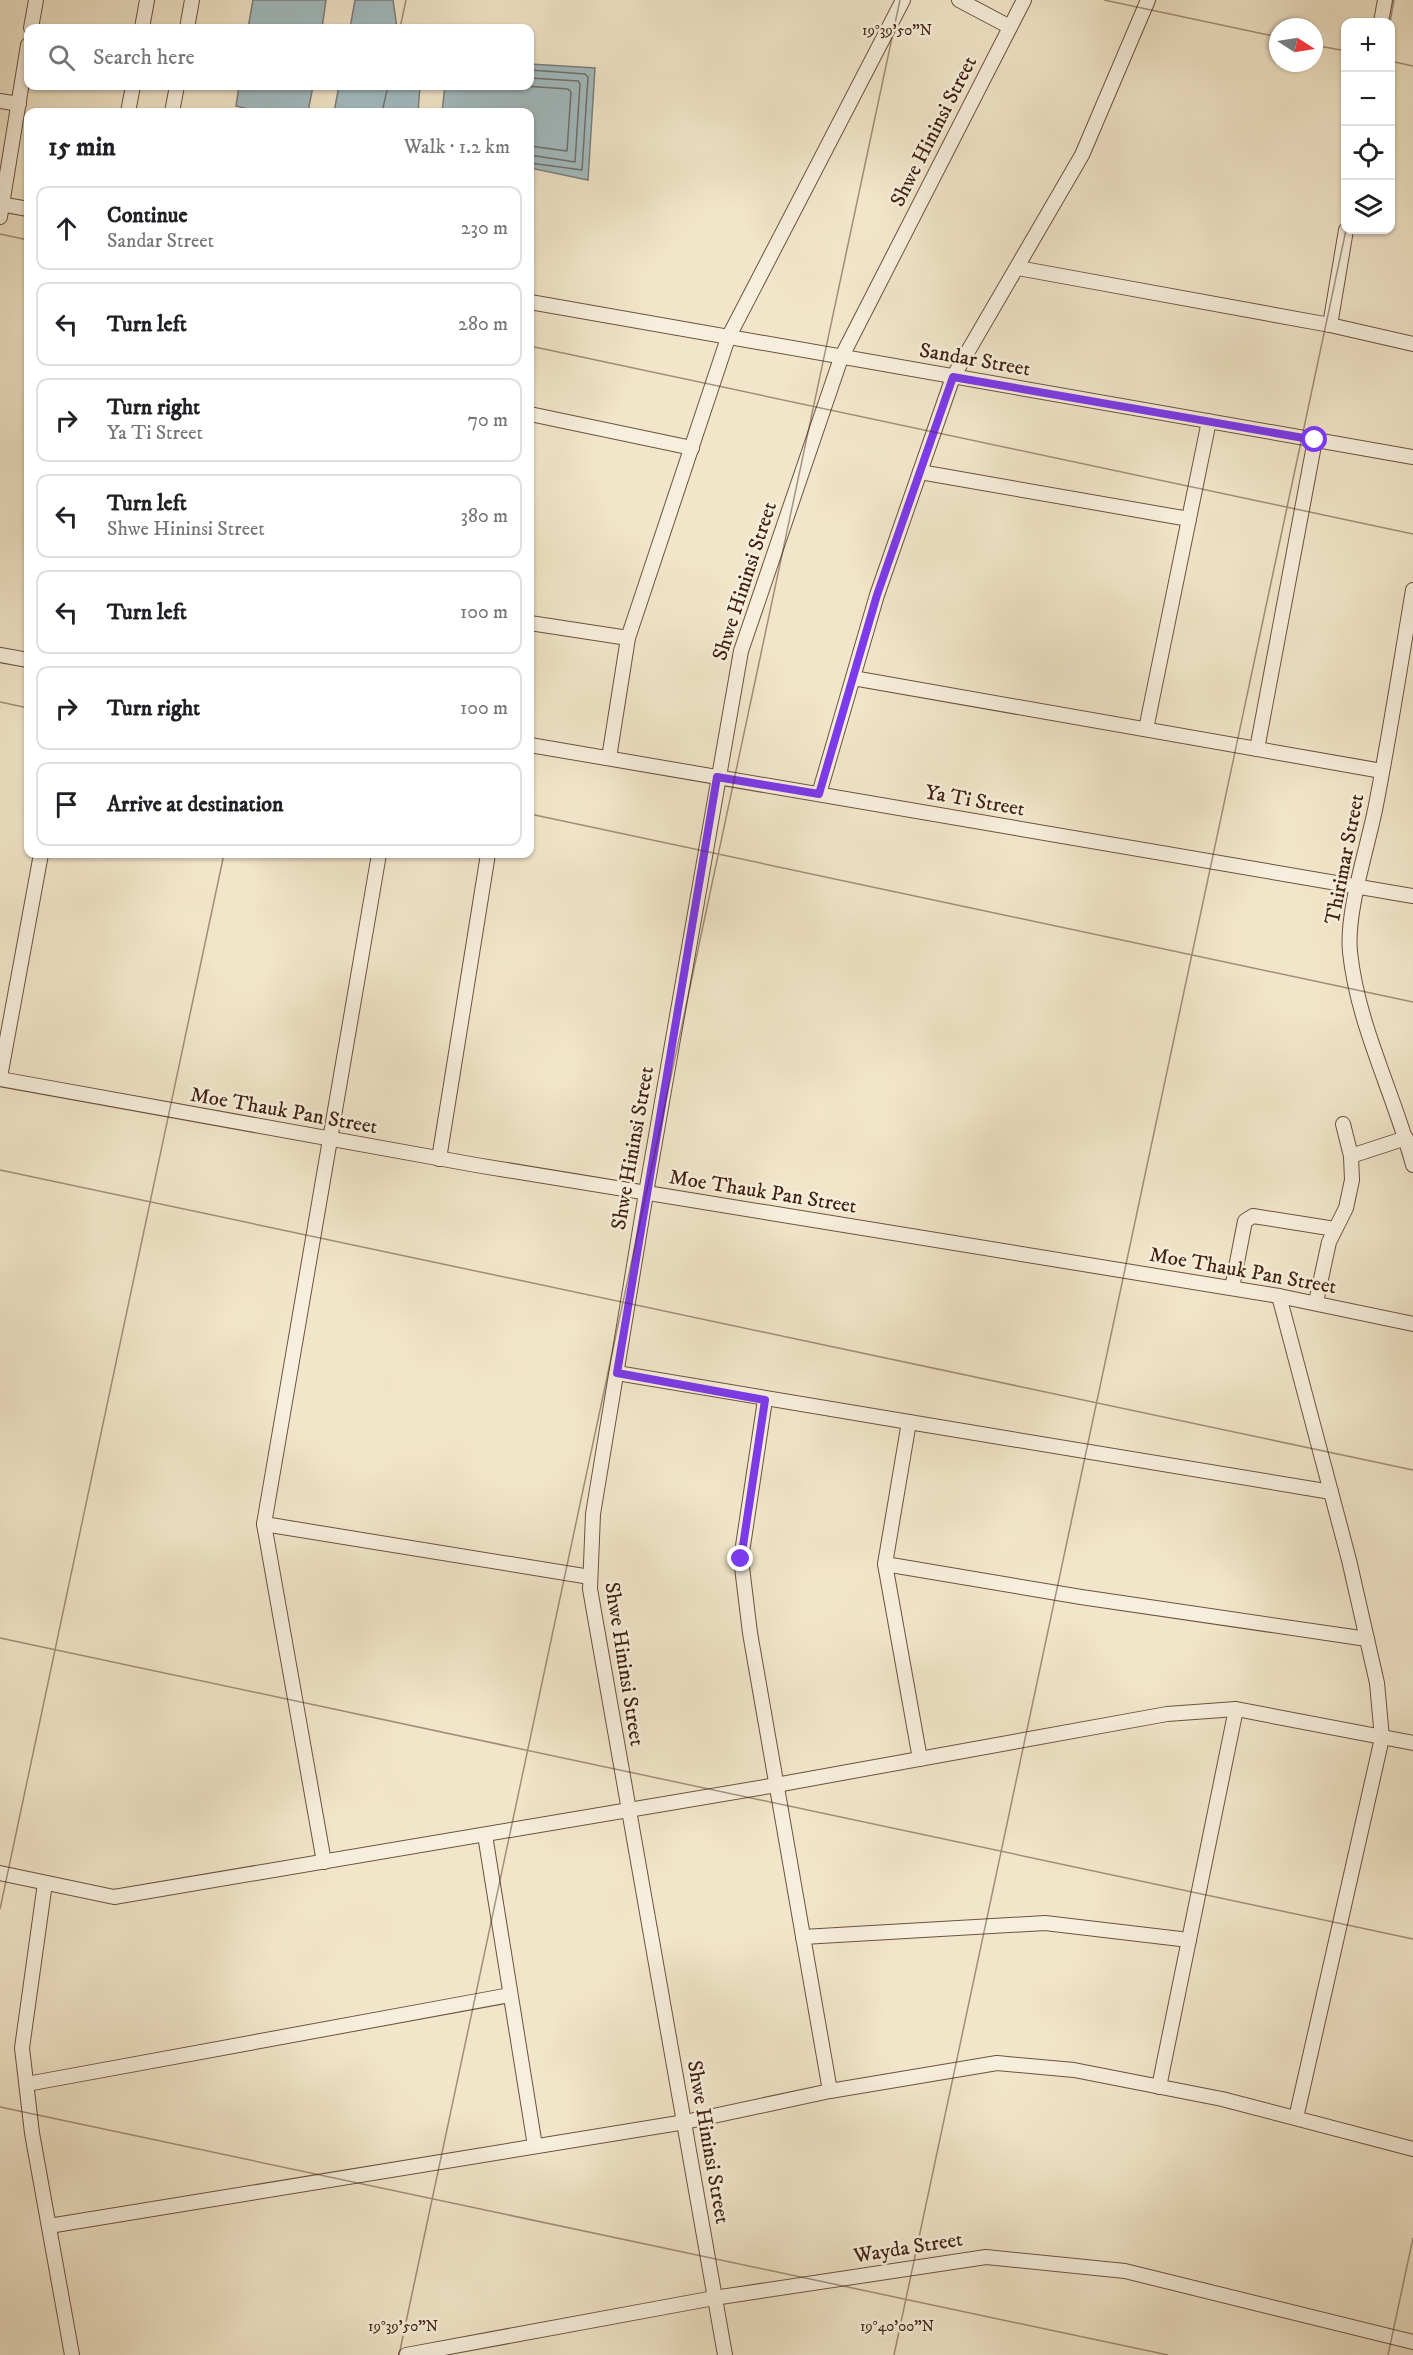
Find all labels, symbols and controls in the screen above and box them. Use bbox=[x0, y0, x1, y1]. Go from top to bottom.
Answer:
north arrow bbox=[1269, 18, 1323, 72]
map controls bbox=[1341, 18, 1395, 234]
button: + bbox=[1341, 18, 1395, 72]
text: 19°39'50"N bbox=[862, 21, 932, 40]
search box bbox=[24, 24, 534, 90]
icon: search bbox=[45, 41, 78, 74]
text: Search here bbox=[93, 44, 195, 71]
street label: Shwe Hininsi Street bbox=[885, 52, 983, 211]
button: − bbox=[1341, 72, 1395, 126]
button: locate bbox=[1341, 126, 1395, 180]
text: 15 min bbox=[48, 131, 116, 164]
text: Walk · 1.2 km bbox=[404, 135, 510, 160]
button: layers bbox=[1341, 180, 1395, 234]
text: Continue bbox=[107, 202, 188, 229]
icon: ahead bbox=[50, 212, 83, 245]
text: 230 m bbox=[461, 216, 508, 241]
text: Sandar Street bbox=[107, 229, 214, 254]
icon: left bbox=[50, 308, 83, 341]
text: Turn left bbox=[107, 311, 187, 338]
text: 280 m bbox=[458, 312, 508, 337]
street label: Sandar Street bbox=[917, 337, 1033, 383]
text: Turn right bbox=[107, 394, 200, 421]
icon: right bbox=[50, 404, 83, 437]
text: 70 m bbox=[467, 408, 508, 433]
text: Ya Ti Street bbox=[107, 421, 203, 446]
route start bbox=[1301, 426, 1327, 452]
text: Turn left bbox=[107, 490, 187, 517]
street label: Shwe Hininsi Street bbox=[707, 498, 783, 664]
icon: left bbox=[50, 500, 83, 533]
text: 380 m bbox=[460, 504, 508, 529]
text: Shwe Hininsi Street bbox=[107, 517, 265, 542]
icon: left bbox=[50, 596, 83, 629]
text: Turn left bbox=[107, 599, 187, 626]
text: 100 m bbox=[460, 600, 508, 625]
icon: right bbox=[50, 692, 83, 725]
text: Turn right bbox=[107, 695, 200, 722]
text: 100 m bbox=[460, 696, 508, 721]
street label: Ya Ti Street bbox=[923, 779, 1027, 823]
icon: arrive bbox=[50, 788, 83, 821]
text: Arrive at destination bbox=[107, 791, 284, 818]
street label: Thirimar Street bbox=[1320, 792, 1370, 927]
street label: Shwe Hininsi Street bbox=[606, 1064, 660, 1232]
street label: Moe Thauk Pan Street bbox=[188, 1082, 380, 1140]
street label: Moe Thauk Pan Street bbox=[667, 1164, 859, 1220]
street label: Moe Thauk Pan Street bbox=[1147, 1242, 1339, 1300]
route end bbox=[727, 1545, 753, 1571]
street label: Shwe Hininsi Street bbox=[598, 1580, 650, 1748]
street label: Shwe Hininsi Street bbox=[681, 2058, 735, 2226]
street label: Wayda Street bbox=[851, 2226, 965, 2270]
text: 19°39'50"N bbox=[368, 2317, 438, 2336]
text: 19°40'00"N bbox=[860, 2317, 934, 2336]

